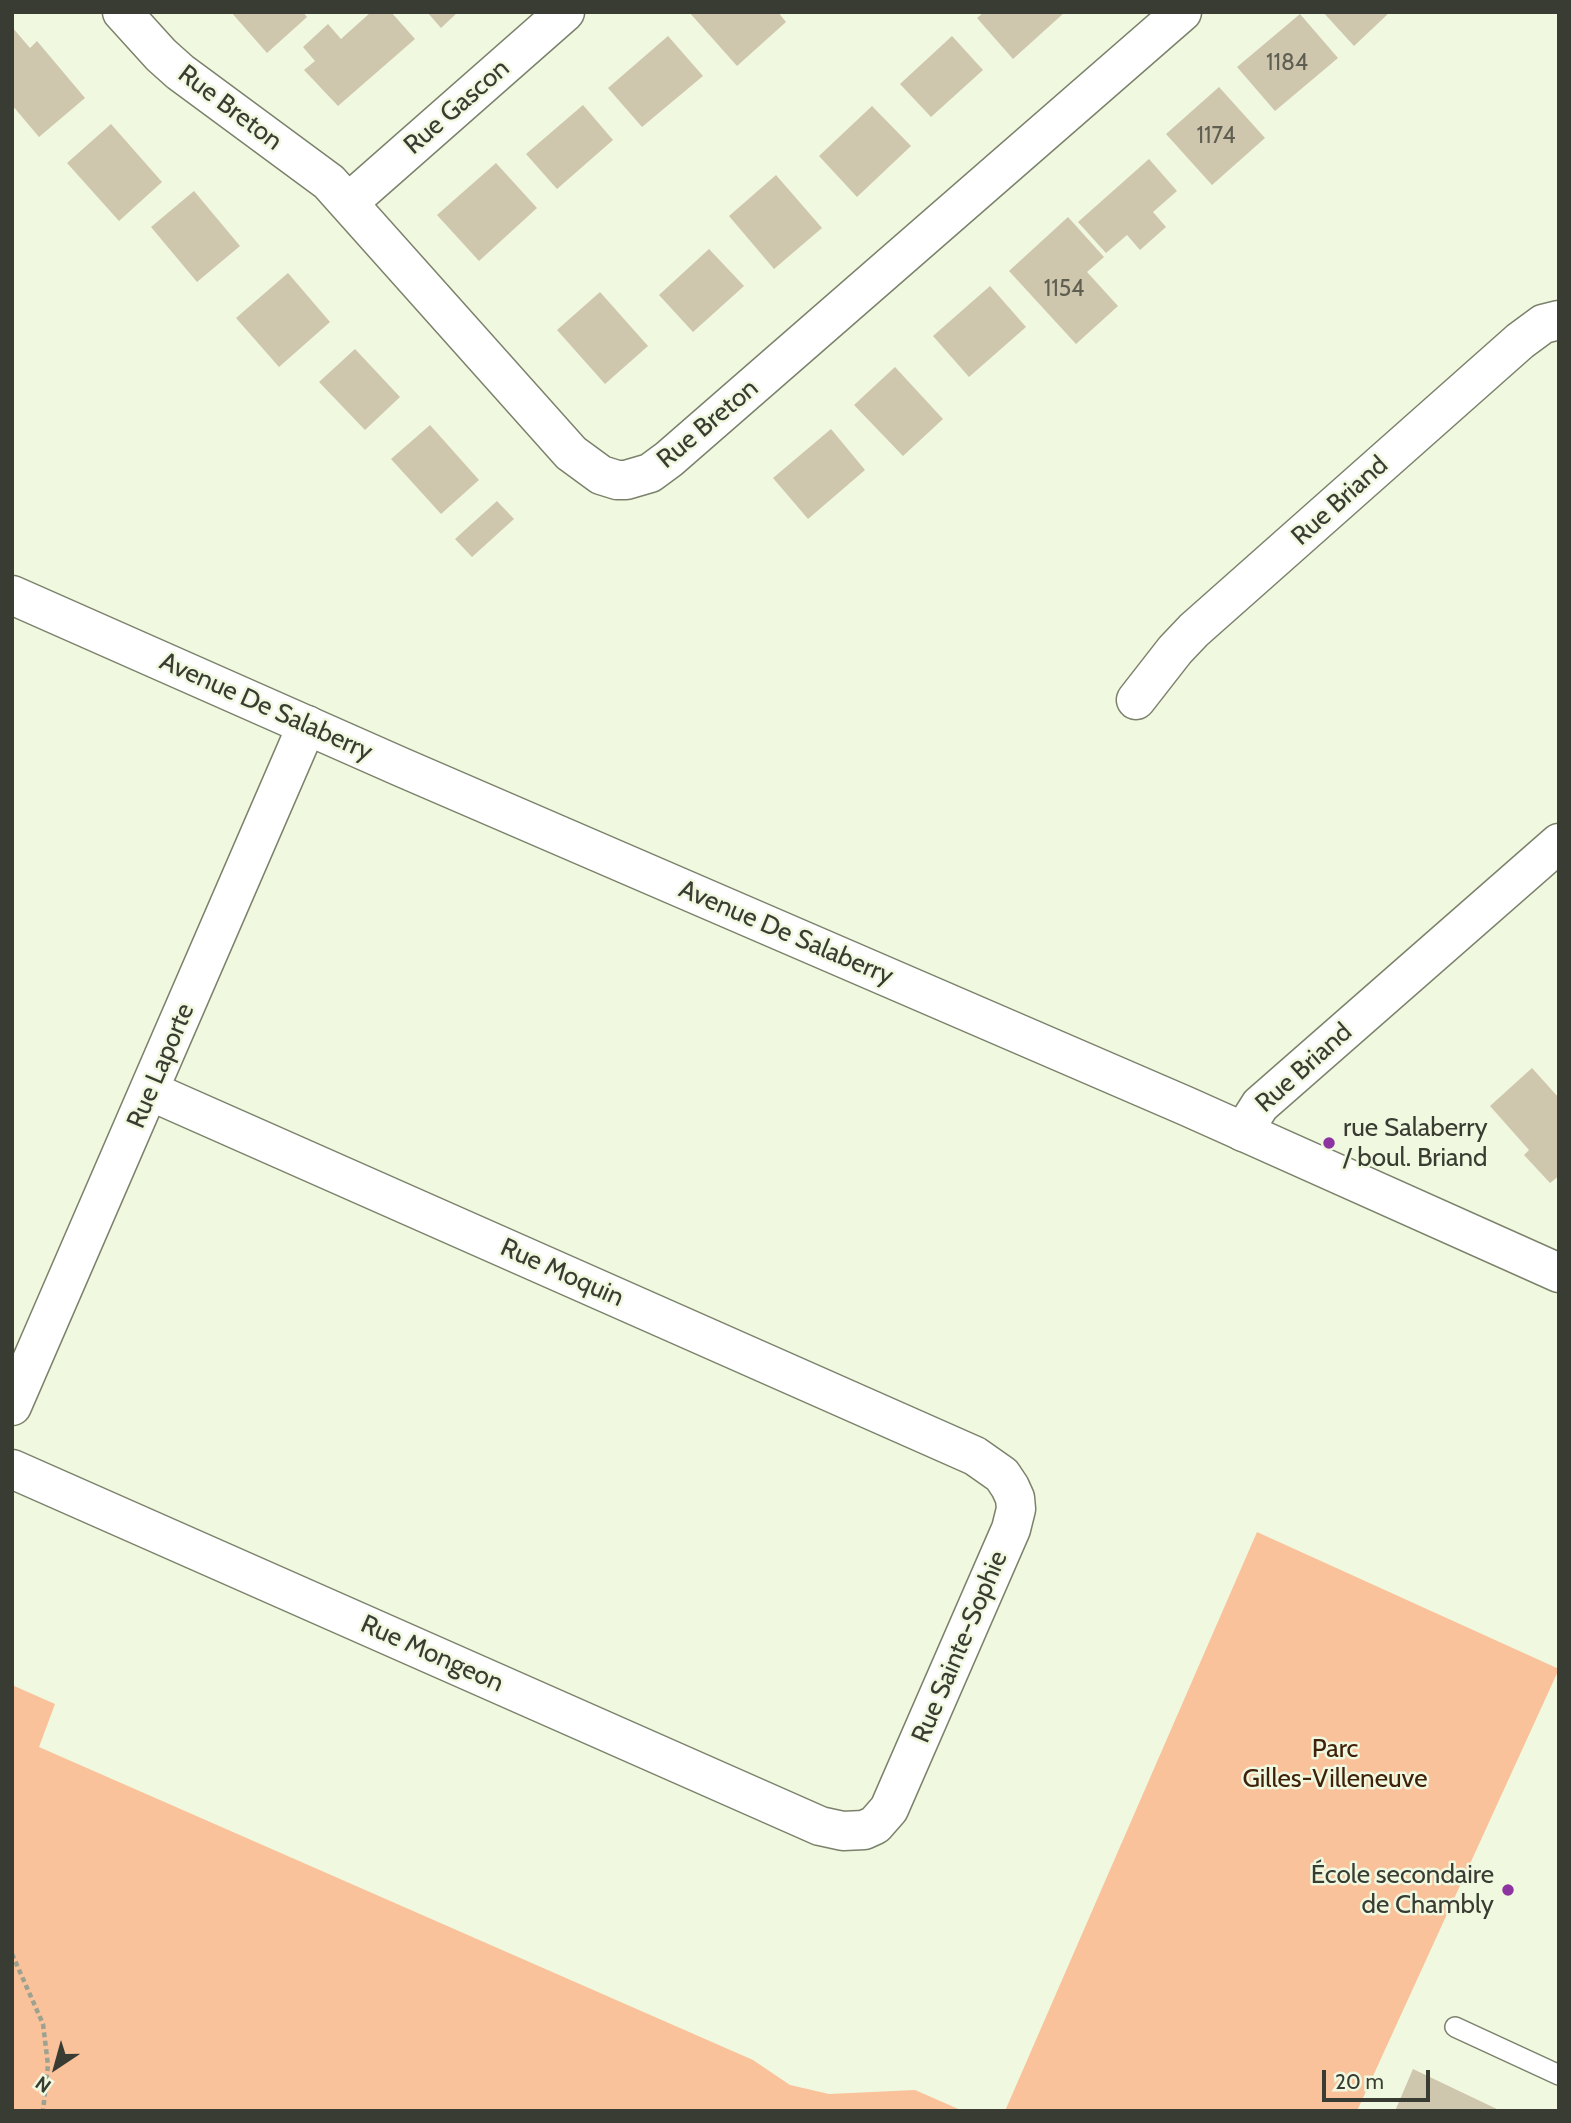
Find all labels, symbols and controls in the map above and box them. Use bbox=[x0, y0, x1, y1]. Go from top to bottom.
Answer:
house number: 1184 bbox=[1266, 49, 1308, 77]
street label: Rue Gascon bbox=[398, 53, 516, 161]
street label: Rue Breton bbox=[172, 59, 288, 157]
house number: 1174 bbox=[1196, 122, 1236, 150]
house number: 1154 bbox=[1044, 275, 1084, 303]
street label: Rue Breton bbox=[651, 373, 765, 475]
street label: Rue Briand bbox=[1285, 450, 1395, 552]
street label: Avenue De Salaberry bbox=[155, 646, 377, 768]
street label: Avenue De Salaberry bbox=[674, 874, 898, 992]
street label: Rue Laporte bbox=[121, 999, 201, 1133]
street label: Rue Briand bbox=[1249, 1017, 1359, 1119]
place label: rue Salaberry / boul. Briand bbox=[1343, 1112, 1488, 1174]
marker: rue Salaberry / boul. Briand bbox=[1321, 1135, 1337, 1151]
street label: Rue Moquin bbox=[496, 1232, 628, 1314]
street label: Rue Sainte-Sophie bbox=[906, 1546, 1014, 1748]
street label: Rue Mongeon bbox=[356, 1609, 508, 1699]
park label: Parc Gilles-Villeneuve bbox=[1243, 1733, 1427, 1795]
place label: École secondaire de Chambly bbox=[1311, 1859, 1494, 1920]
marker: École secondaire de Chambly bbox=[1500, 1882, 1516, 1898]
north arrow bbox=[21, 2032, 91, 2102]
scale bar bbox=[1326, 2056, 1434, 2100]
text: 20 m bbox=[1335, 2069, 1384, 2094]
text: N bbox=[31, 2071, 56, 2098]

